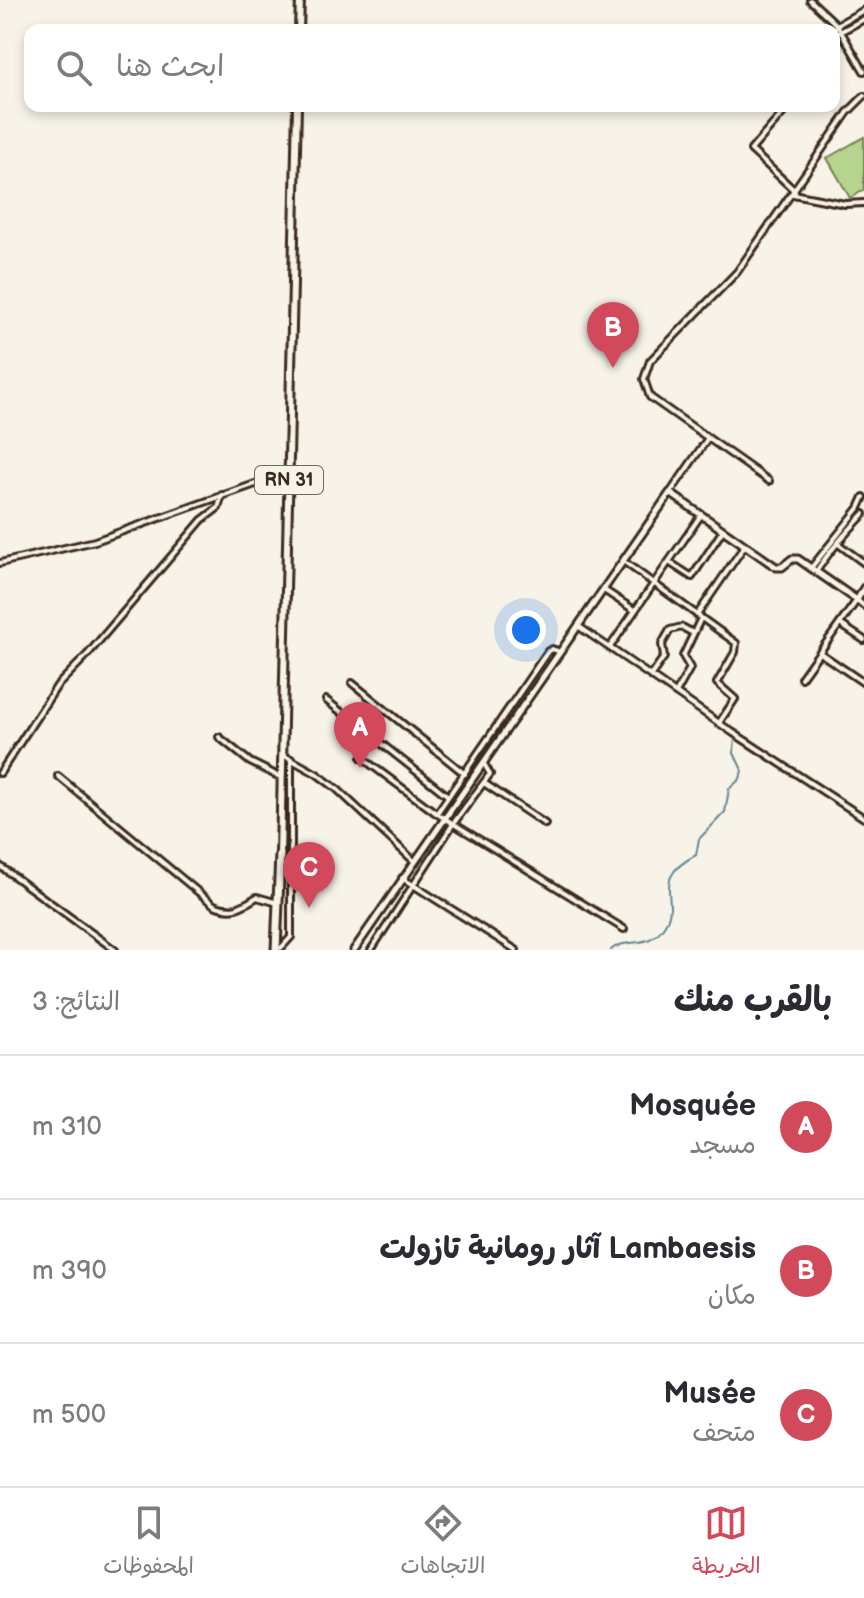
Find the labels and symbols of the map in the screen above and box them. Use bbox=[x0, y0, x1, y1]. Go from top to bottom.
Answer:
pin: B bbox=[587, 302, 639, 368]
road number: RN 31 bbox=[255, 466, 323, 494]
your location bbox=[506, 610, 546, 650]
pin: A bbox=[334, 702, 386, 768]
pin: C bbox=[283, 842, 335, 908]

